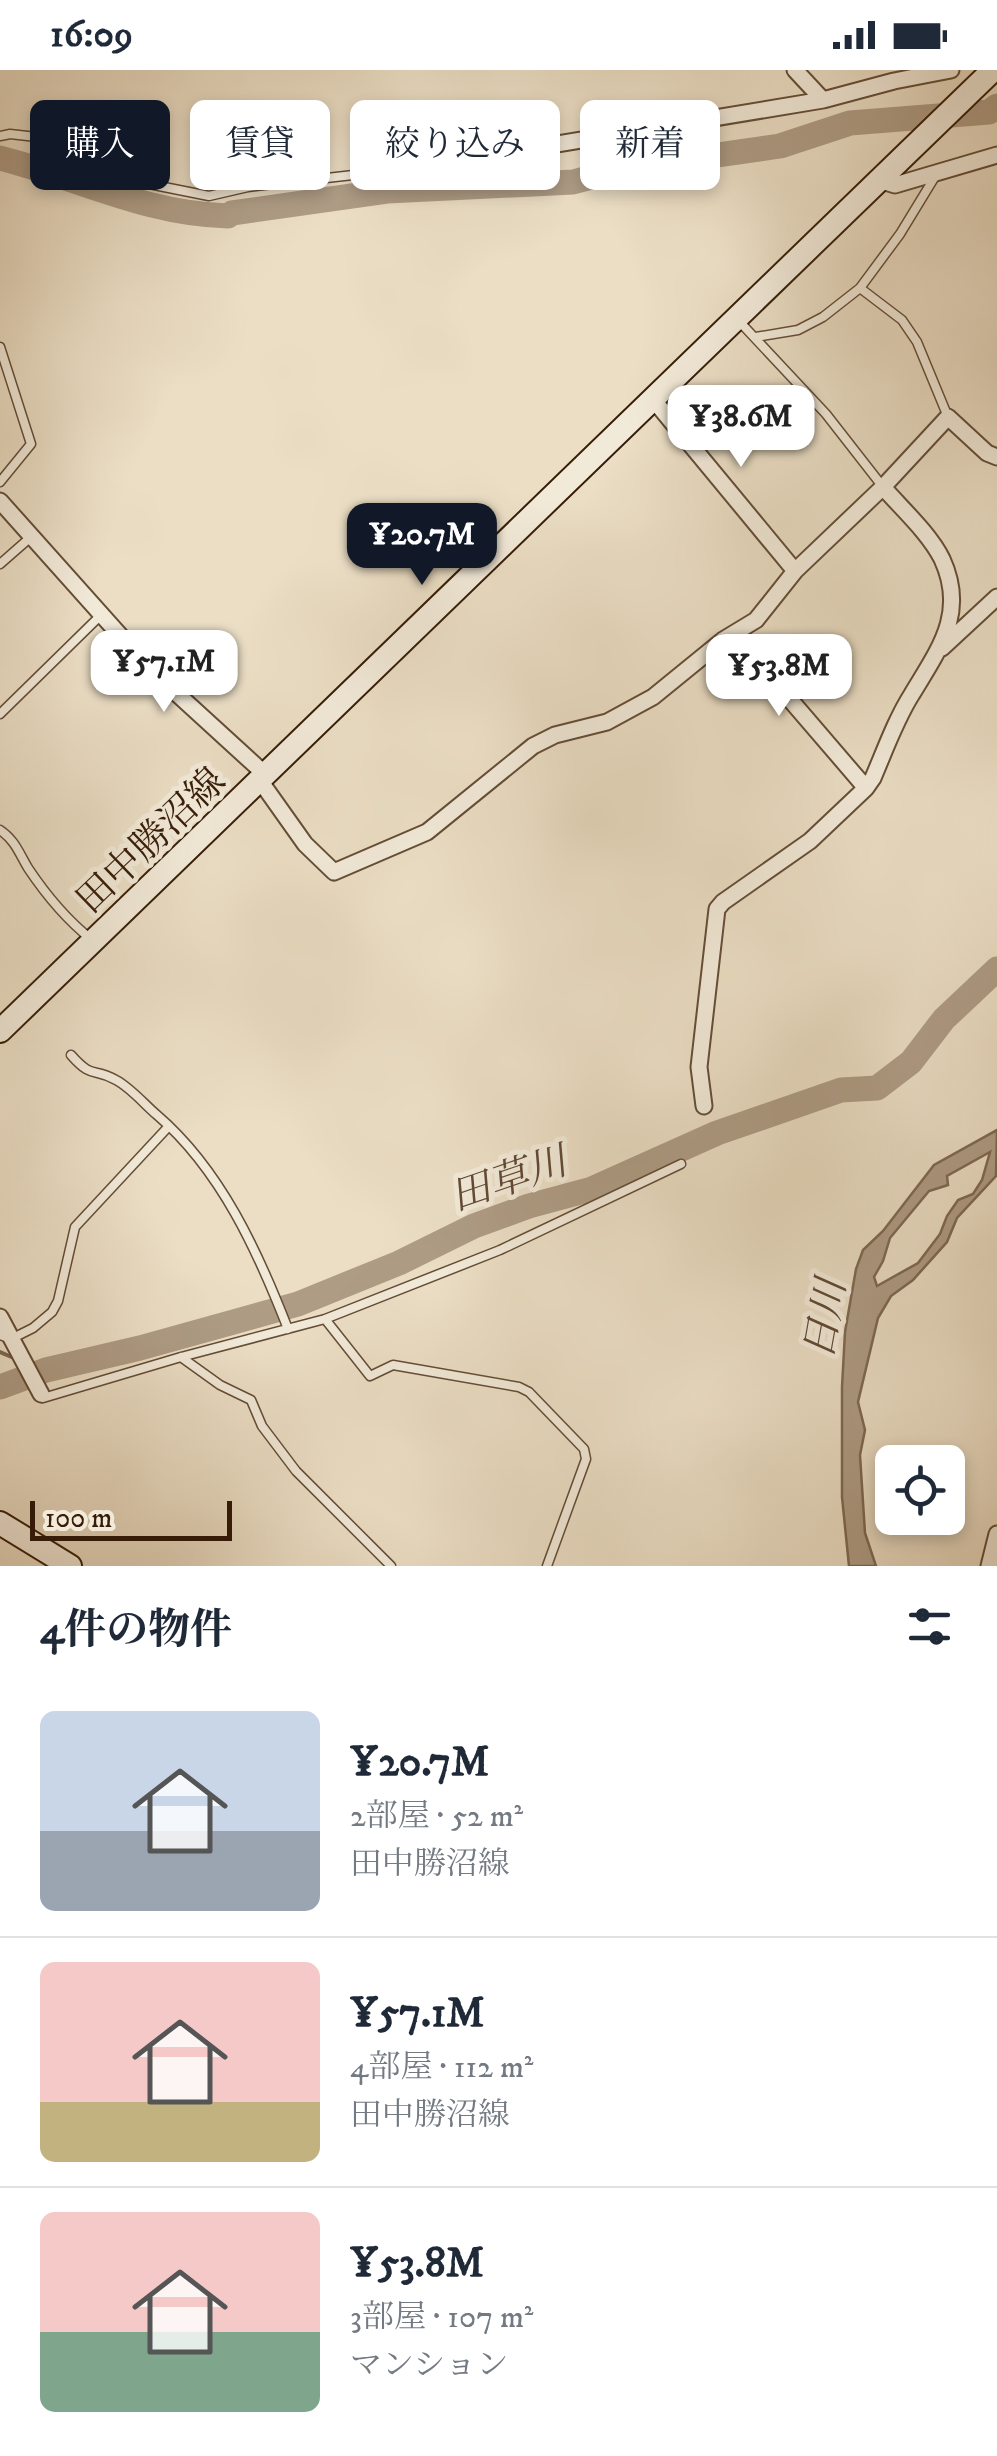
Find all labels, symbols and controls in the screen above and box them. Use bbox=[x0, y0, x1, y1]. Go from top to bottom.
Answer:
text: 16:09 bbox=[50, 11, 133, 59]
chip: 購入 bbox=[30, 100, 170, 190]
chip: 賃貸 bbox=[190, 100, 330, 190]
chip: 絞り込み bbox=[350, 100, 560, 190]
chip: 新着 bbox=[580, 100, 720, 190]
pin: ¥38.6M bbox=[660, 385, 822, 470]
text: ¥38.6M bbox=[690, 397, 792, 437]
pin: ¥20.7M bbox=[341, 503, 503, 588]
text: ¥20.7M bbox=[369, 515, 475, 555]
pin: ¥57.1M bbox=[83, 630, 245, 715]
pin: ¥53.8M bbox=[698, 634, 860, 719]
text: ¥57.1M bbox=[113, 642, 215, 682]
text: ¥53.8M bbox=[728, 646, 830, 686]
street label: 田中勝沼線 bbox=[66, 758, 236, 925]
water label: 田草川 bbox=[444, 1136, 578, 1224]
water label: 日川 bbox=[795, 1272, 859, 1363]
map controls bbox=[875, 1445, 965, 1535]
button: locate bbox=[875, 1445, 965, 1535]
scale bar bbox=[30, 1496, 232, 1540]
text: 100 m bbox=[45, 1501, 112, 1536]
icon: filters bbox=[902, 1599, 957, 1654]
text: 4件の物件 bbox=[40, 1605, 232, 1657]
text: ¥20.7M bbox=[350, 1737, 489, 1789]
icon: home bbox=[120, 1751, 240, 1871]
text: 2部屋 · 52 m² bbox=[350, 1797, 523, 1837]
text: 田中勝沼線 bbox=[350, 1845, 510, 1885]
text: ¥57.1M bbox=[350, 1988, 485, 2040]
icon: home bbox=[120, 2002, 240, 2122]
text: 4部屋 · 112 m² bbox=[350, 2048, 533, 2088]
text: 田中勝沼線 bbox=[350, 2096, 510, 2136]
text: ¥53.8M bbox=[350, 2238, 484, 2290]
icon: home bbox=[120, 2252, 240, 2372]
text: 3部屋 · 107 m² bbox=[350, 2298, 533, 2338]
text: マンション bbox=[350, 2346, 509, 2386]

